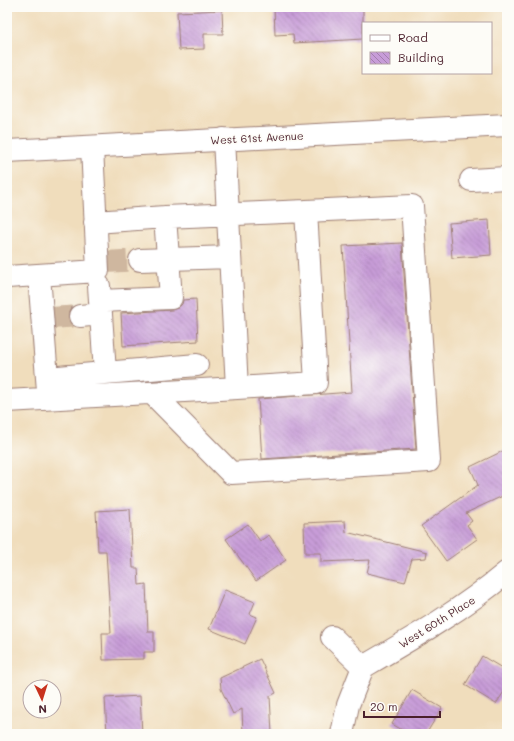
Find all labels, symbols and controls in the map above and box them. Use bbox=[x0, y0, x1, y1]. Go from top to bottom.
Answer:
legend bbox=[362, 22, 492, 74]
text: Road bbox=[398, 29, 428, 45]
text: Building bbox=[398, 49, 444, 65]
street label: West 61st Avenue bbox=[210, 128, 304, 147]
street label: West 60th Place bbox=[396, 592, 478, 651]
north arrow bbox=[22, 679, 62, 719]
scale bar bbox=[364, 693, 440, 719]
text: 20 m bbox=[370, 698, 398, 714]
text: N bbox=[38, 702, 47, 717]

